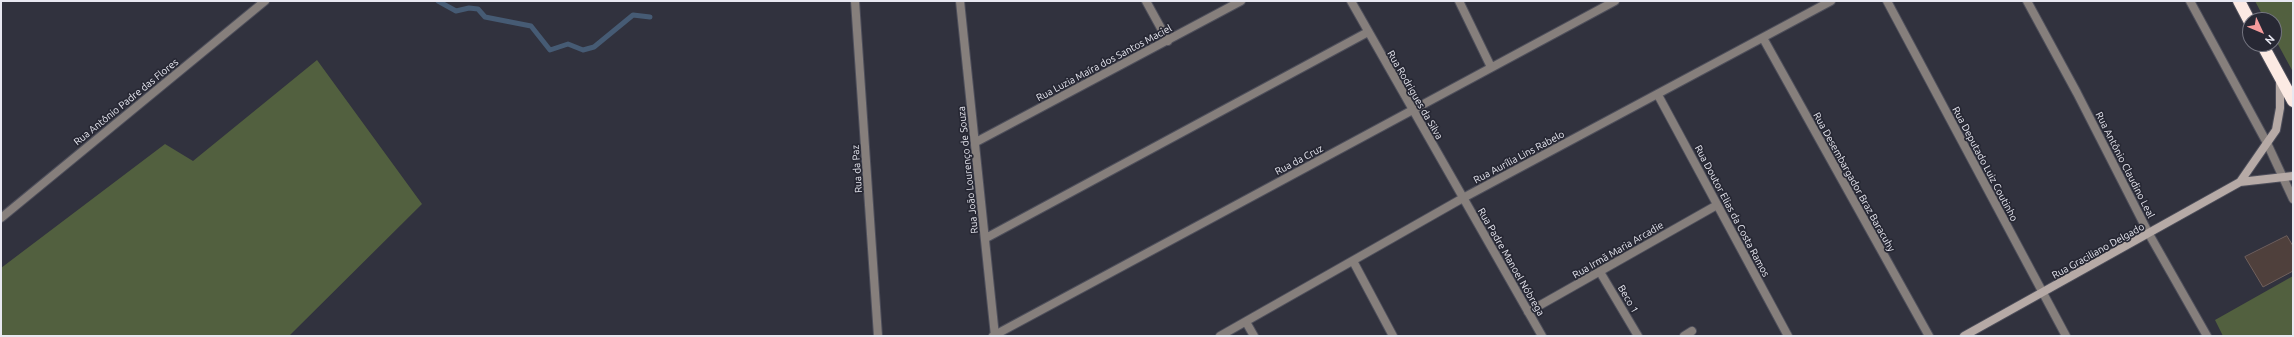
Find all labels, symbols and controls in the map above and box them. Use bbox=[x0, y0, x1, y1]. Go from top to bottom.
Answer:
north arrow bbox=[2242, 12, 2282, 52]
street label: Rua Luzia Maíra dos Santos Maciel bbox=[1034, 22, 1174, 104]
text: N bbox=[2263, 33, 2277, 47]
street label: Rua Rodrigues da Silva bbox=[1385, 48, 1445, 142]
street label: Rua Antônio Padre das Flores bbox=[71, 56, 181, 148]
street label: Rua Deputado Luiz Coutinho bbox=[1950, 105, 2020, 223]
street label: Rua João Lourenço de Souza bbox=[955, 106, 981, 234]
street label: Rua Desembargador Braz Baracuhy bbox=[1811, 110, 1897, 254]
street label: Rua Antônio Claudino Leal bbox=[2093, 110, 2157, 220]
street label: Rua Aurília Lins Rabelo bbox=[1471, 128, 1567, 186]
street label: Rua da Cruz bbox=[1273, 142, 1325, 178]
street label: Rua Doutor Elias da Costa Ramos bbox=[1692, 143, 1772, 279]
street label: Rua da Paz bbox=[849, 145, 865, 193]
street label: Rua Padre Manoel Nóbrega bbox=[1475, 206, 1547, 318]
street label: Rua Irmã Maria Arcadie bbox=[1570, 219, 1666, 281]
street label: Rua Graciliano Delgado bbox=[2050, 221, 2146, 281]
street label: Beco 1 bbox=[1615, 283, 1641, 315]

